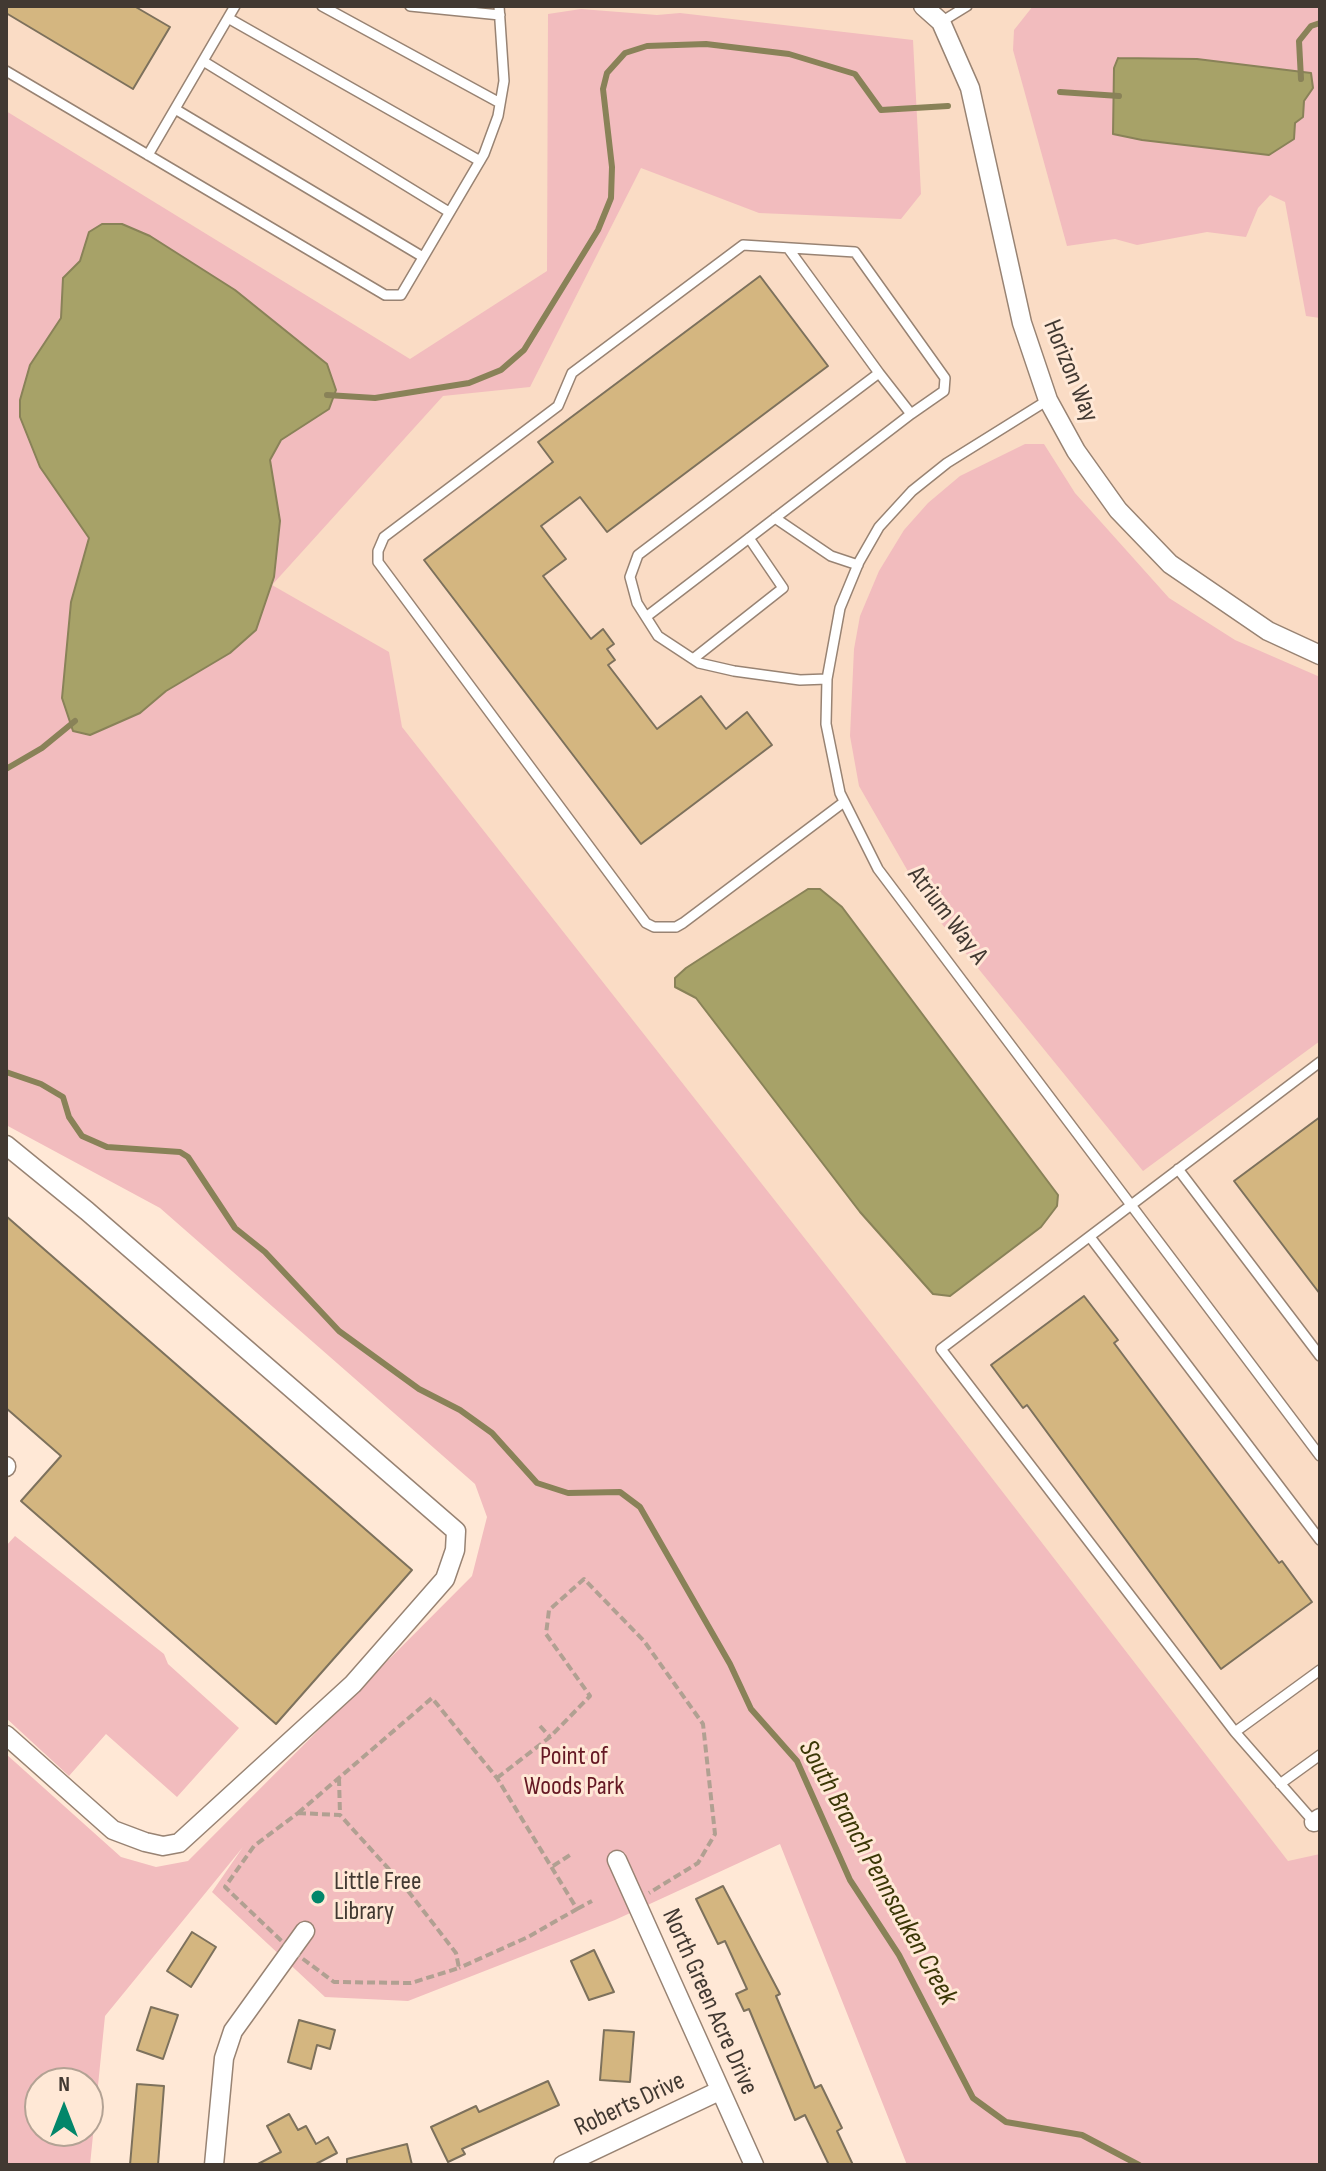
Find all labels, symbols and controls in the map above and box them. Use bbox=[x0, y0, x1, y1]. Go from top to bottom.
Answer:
street label: Horizon Way bbox=[1035, 315, 1105, 427]
street label: Atrium Way A bbox=[900, 861, 994, 971]
water label: South Branch Pennsauken Creek bbox=[790, 1735, 964, 2011]
park label: Point of Woods Park bbox=[524, 1741, 624, 1802]
place label: Little Free Library bbox=[334, 1866, 421, 1928]
marker: Little Free Library bbox=[309, 1888, 327, 1906]
street label: North Green Acre Drive bbox=[654, 1904, 764, 2100]
street label: Roberts Drive bbox=[570, 2066, 690, 2144]
north arrow bbox=[24, 2067, 104, 2147]
text: N bbox=[58, 2071, 70, 2098]

